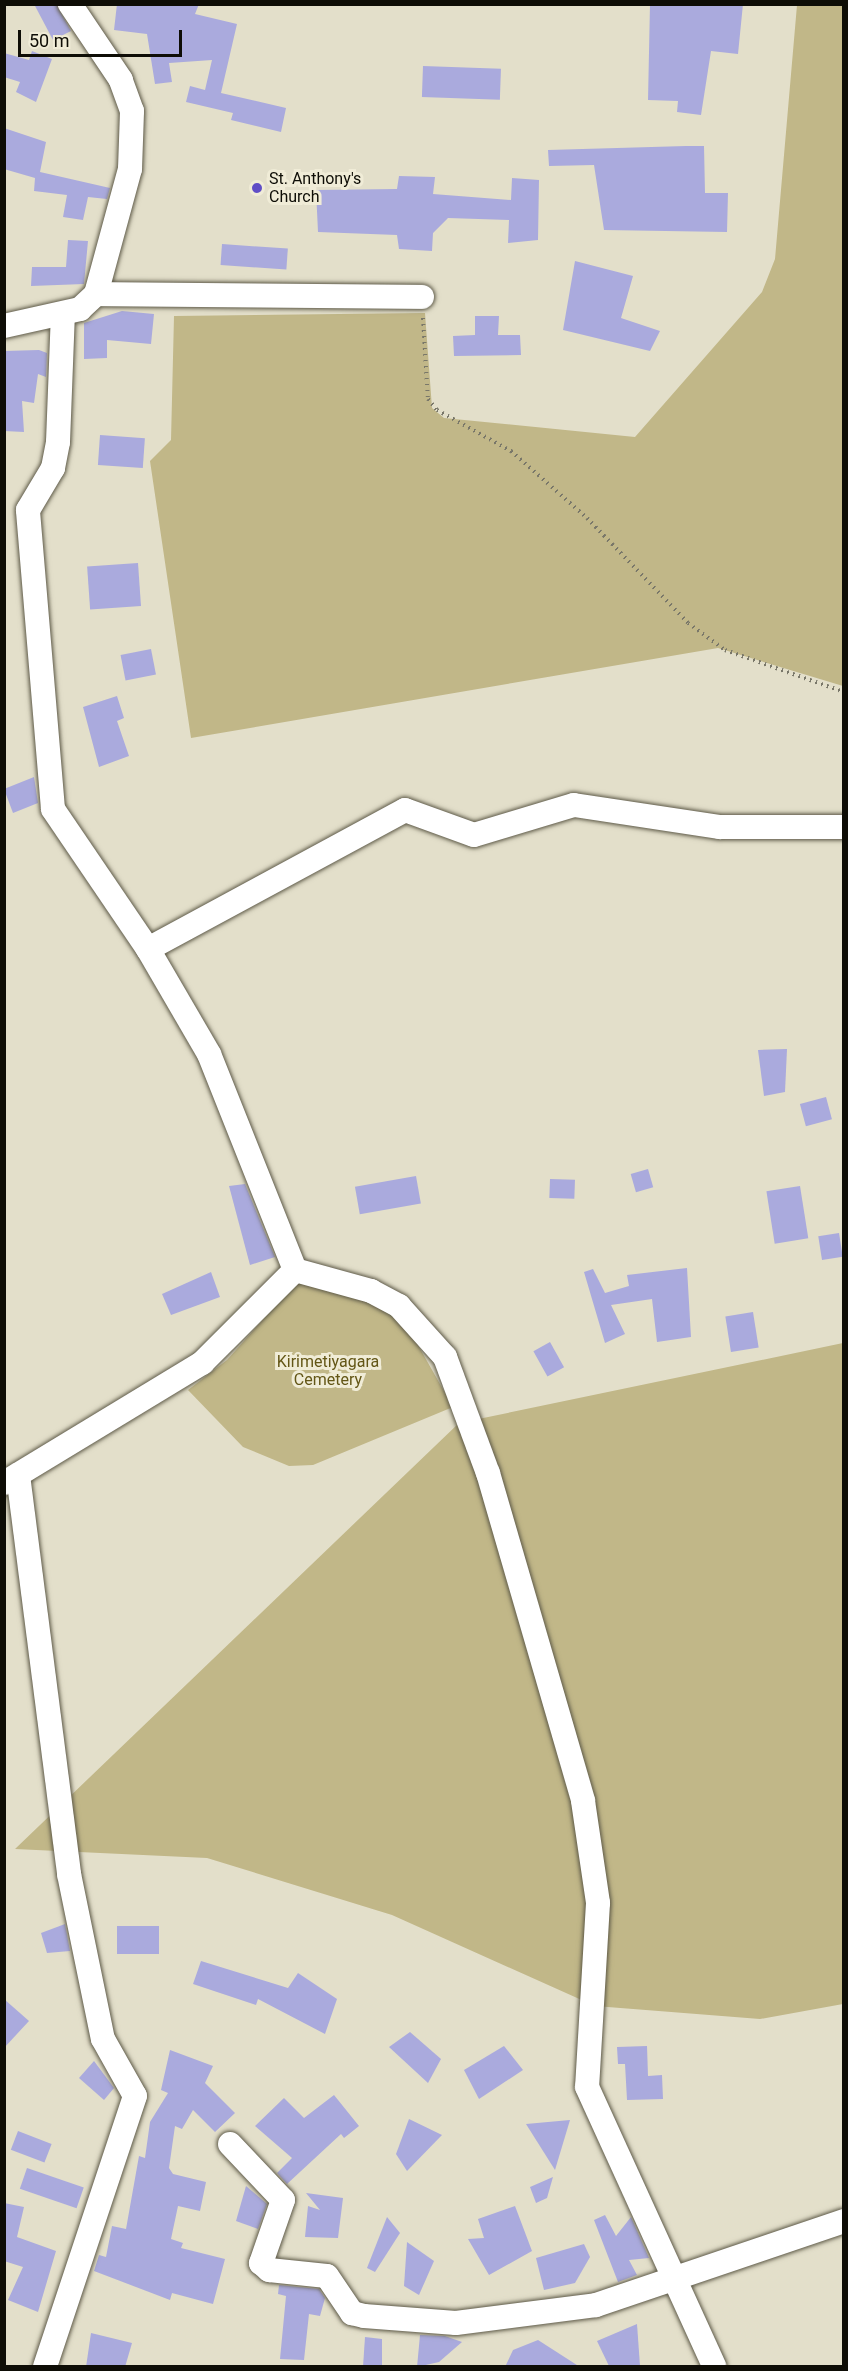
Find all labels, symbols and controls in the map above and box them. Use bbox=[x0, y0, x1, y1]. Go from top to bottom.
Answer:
scale bar bbox=[21, 18, 184, 56]
text: 50 m bbox=[29, 30, 69, 51]
place label: St. Anthony's Church bbox=[269, 169, 361, 207]
marker: St. Anthony's Church bbox=[250, 181, 264, 195]
park label: Kirimetiyagara Cemetery bbox=[277, 1352, 379, 1390]

